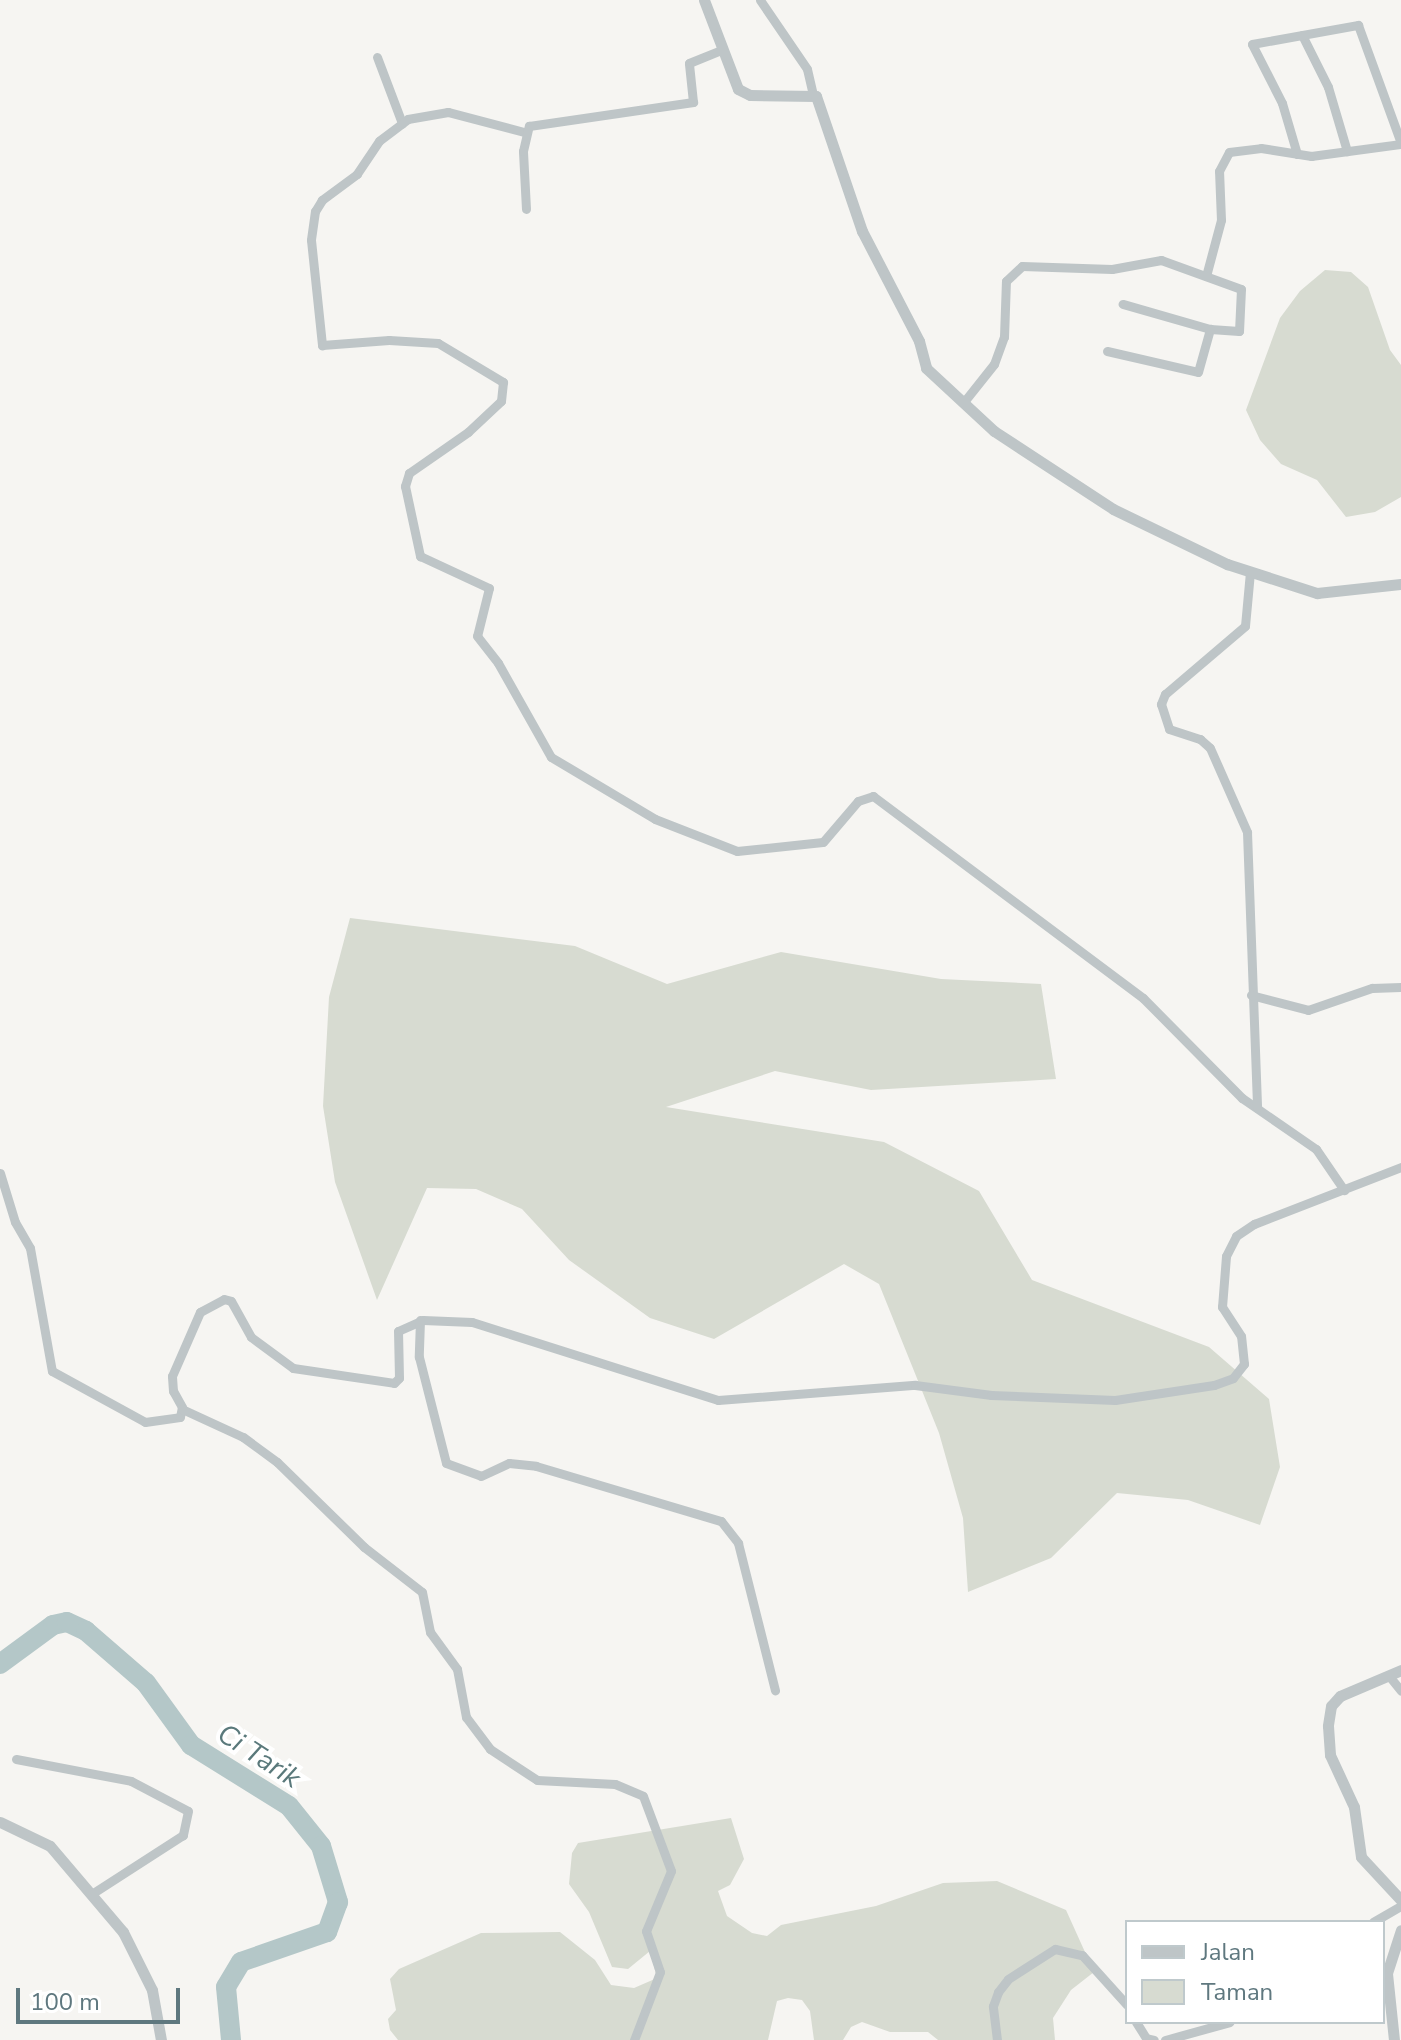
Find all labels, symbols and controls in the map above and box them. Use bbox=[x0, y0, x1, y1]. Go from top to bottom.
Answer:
water label: Ci Tarik bbox=[211, 1717, 307, 1795]
legend bbox=[1125, 1920, 1385, 2024]
text: Jalan bbox=[1201, 1936, 1255, 1968]
scale bar bbox=[20, 1972, 184, 2022]
text: Taman bbox=[1201, 1976, 1273, 2008]
text: 100 m bbox=[30, 1986, 100, 2018]

